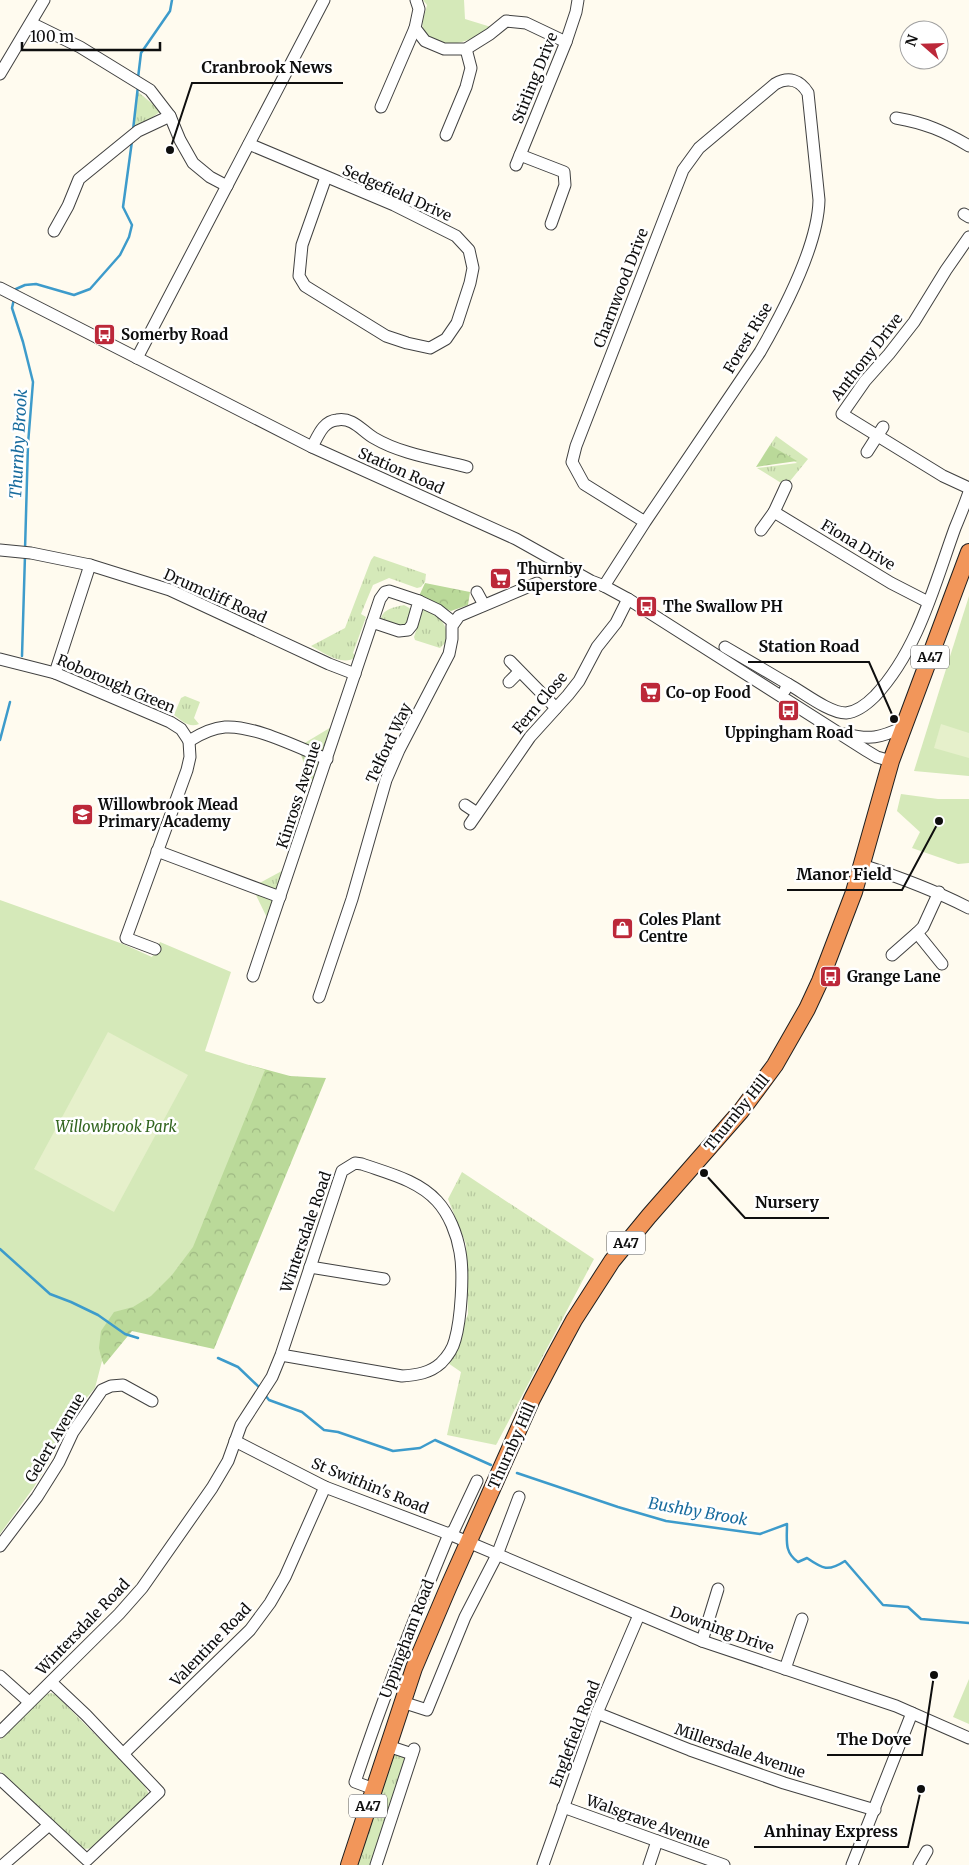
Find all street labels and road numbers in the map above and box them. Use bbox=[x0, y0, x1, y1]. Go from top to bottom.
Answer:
street label: Stirling Drive bbox=[508, 29, 562, 126]
street label: Sedgefield Drive bbox=[340, 160, 455, 225]
street label: Charnwood Drive bbox=[589, 225, 652, 350]
street label: Forest Rise bbox=[719, 299, 776, 376]
street label: Anthony Drive bbox=[826, 309, 907, 405]
street label: Station Road bbox=[355, 443, 447, 498]
street label: Fiona Drive bbox=[818, 515, 899, 574]
street label: Drumcliff Road bbox=[161, 564, 270, 627]
road number: A47 bbox=[911, 646, 949, 669]
street label: Roborough Green bbox=[54, 650, 178, 717]
street label: Fern Close bbox=[508, 668, 571, 738]
street label: Telford Way bbox=[362, 699, 415, 786]
street label: Kinross Avenue bbox=[272, 739, 325, 851]
street label: Thurnby Hill bbox=[700, 1070, 774, 1155]
street label: Wintersdale Road bbox=[276, 1169, 335, 1296]
road number: A47 bbox=[607, 1232, 645, 1254]
street label: Gelert Avenue bbox=[21, 1390, 89, 1486]
street label: Thurnby Hill bbox=[484, 1399, 539, 1492]
street label: St Swithin's Road bbox=[309, 1453, 432, 1518]
street label: Wintersdale Road bbox=[31, 1575, 133, 1679]
street label: Uppingham Road bbox=[375, 1577, 438, 1701]
street label: Valentine Road bbox=[166, 1599, 255, 1691]
street label: Downing Drive bbox=[668, 1602, 777, 1657]
street label: Englefield Road bbox=[545, 1678, 604, 1790]
street label: Millersdale Avenue bbox=[672, 1719, 808, 1782]
street label: Walsgrave Avenue bbox=[583, 1790, 713, 1853]
road number: A47 bbox=[349, 1794, 387, 1818]

